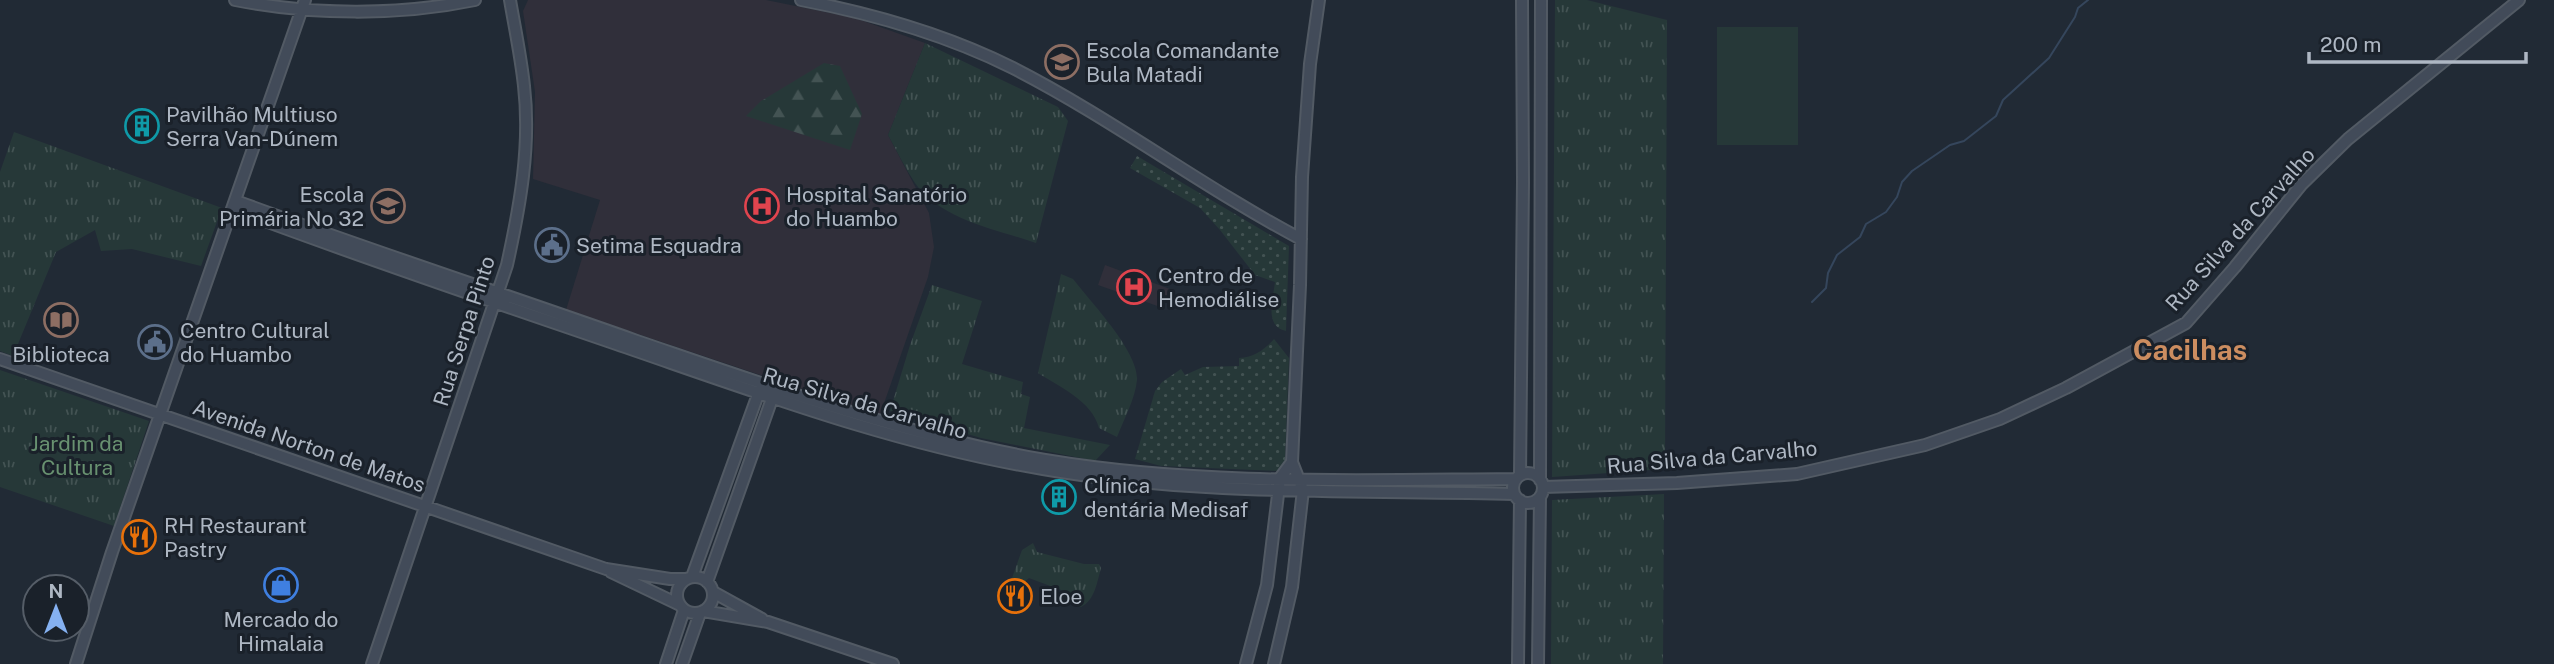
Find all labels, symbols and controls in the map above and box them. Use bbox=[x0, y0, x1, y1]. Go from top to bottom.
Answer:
scale bar bbox=[2309, 21, 2526, 65]
text: 200 m bbox=[2320, 32, 2381, 57]
place label: Escola Comandante Bula Matadi bbox=[1086, 38, 1279, 87]
school or university icon: Escola Comandante Bula Matadi bbox=[1043, 43, 1081, 81]
place label: Pavilhão Multiuso Serra Van-Dúnem bbox=[166, 102, 338, 151]
building icon: Pavilhão Multiuso Serra Van-Dúnem bbox=[123, 107, 161, 145]
street label: Rua Silva da Carvalho bbox=[2160, 142, 2320, 316]
place label: Escola Primária No 32 bbox=[219, 182, 364, 231]
place label: Hospital Sanatório do Huambo bbox=[786, 182, 967, 231]
school or university icon: Escola Primária No 32 bbox=[369, 187, 407, 225]
hospital icon: Hospital Sanatório do Huambo bbox=[743, 187, 781, 225]
public building icon: Setima Esquadra bbox=[533, 226, 571, 264]
place label: Setima Esquadra bbox=[576, 233, 742, 258]
street label: Rua Serpa Pinto bbox=[428, 253, 500, 409]
place label: Centro de Hemodiálise bbox=[1158, 263, 1279, 312]
hospital icon: Centro de Hemodiálise bbox=[1115, 268, 1153, 306]
library icon: Biblioteca bbox=[42, 301, 80, 339]
place label: Centro Cultural do Huambo bbox=[180, 318, 330, 367]
public building icon: Centro Cultural do Huambo bbox=[136, 323, 174, 361]
district label: Cacilhas bbox=[2133, 333, 2247, 366]
place label: Biblioteca bbox=[12, 342, 110, 367]
street label: Rua Silva da Carvalho bbox=[760, 362, 970, 444]
street label: Avenida Norton de Matos bbox=[190, 394, 428, 498]
park label: Jardim da Cultura bbox=[31, 431, 123, 480]
street label: Rua Silva da Carvalho bbox=[1606, 435, 1818, 479]
place label: Clínica dentária Medisaf bbox=[1084, 473, 1248, 522]
building icon: Clínica dentária Medisaf bbox=[1040, 478, 1078, 516]
place label: RH Restaurant Pastry bbox=[164, 513, 307, 562]
restaurant icon: RH Restaurant Pastry bbox=[120, 518, 158, 556]
shop icon: Mercado do Himalaia bbox=[262, 566, 300, 604]
north arrow bbox=[21, 573, 91, 643]
restaurant icon: Eloe bbox=[996, 577, 1034, 615]
text: N bbox=[49, 580, 63, 602]
place label: Eloe bbox=[1040, 584, 1082, 609]
place label: Mercado do Himalaia bbox=[224, 607, 338, 656]

